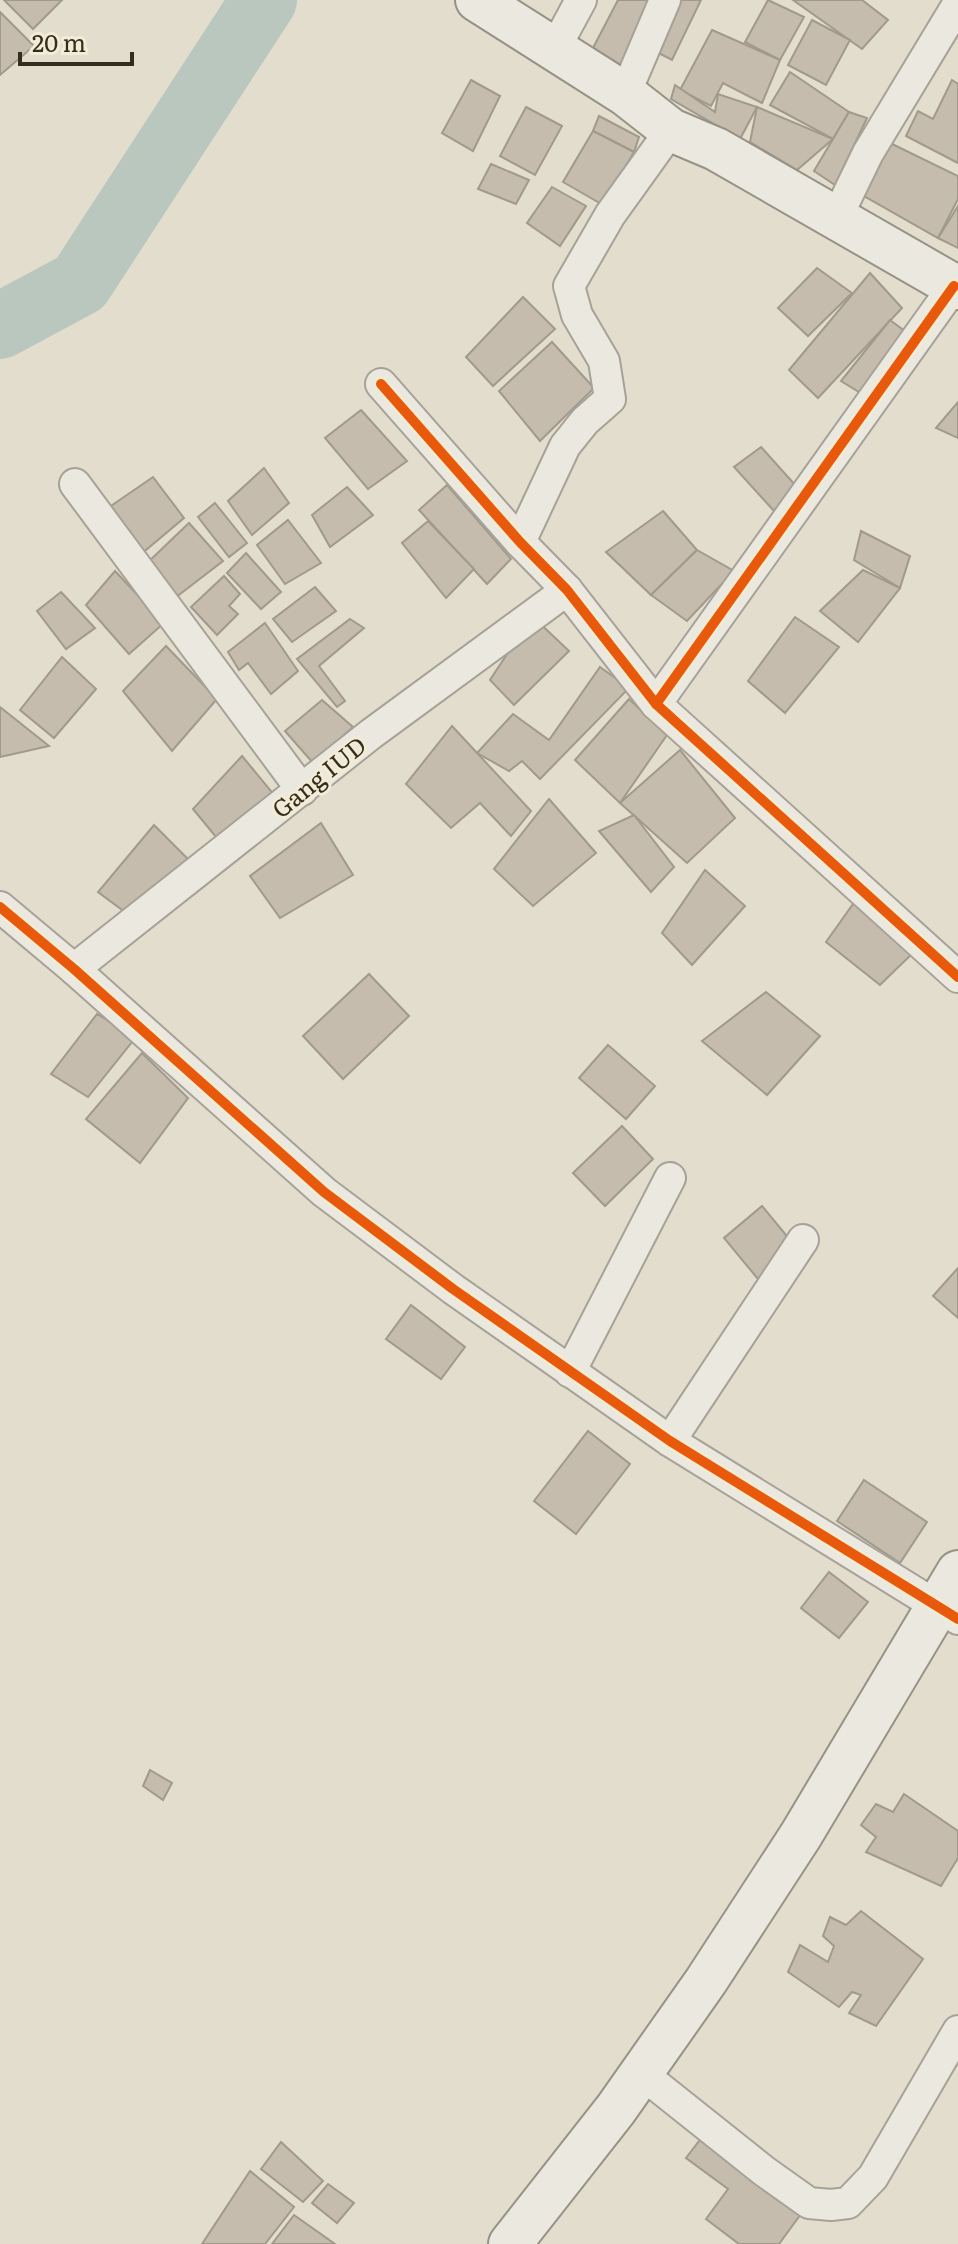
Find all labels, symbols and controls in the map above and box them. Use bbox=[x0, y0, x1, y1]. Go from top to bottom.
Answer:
scale bar bbox=[20, 16, 132, 66]
text: 20 m bbox=[32, 24, 86, 59]
street label: Gang IUD bbox=[263, 727, 373, 825]

